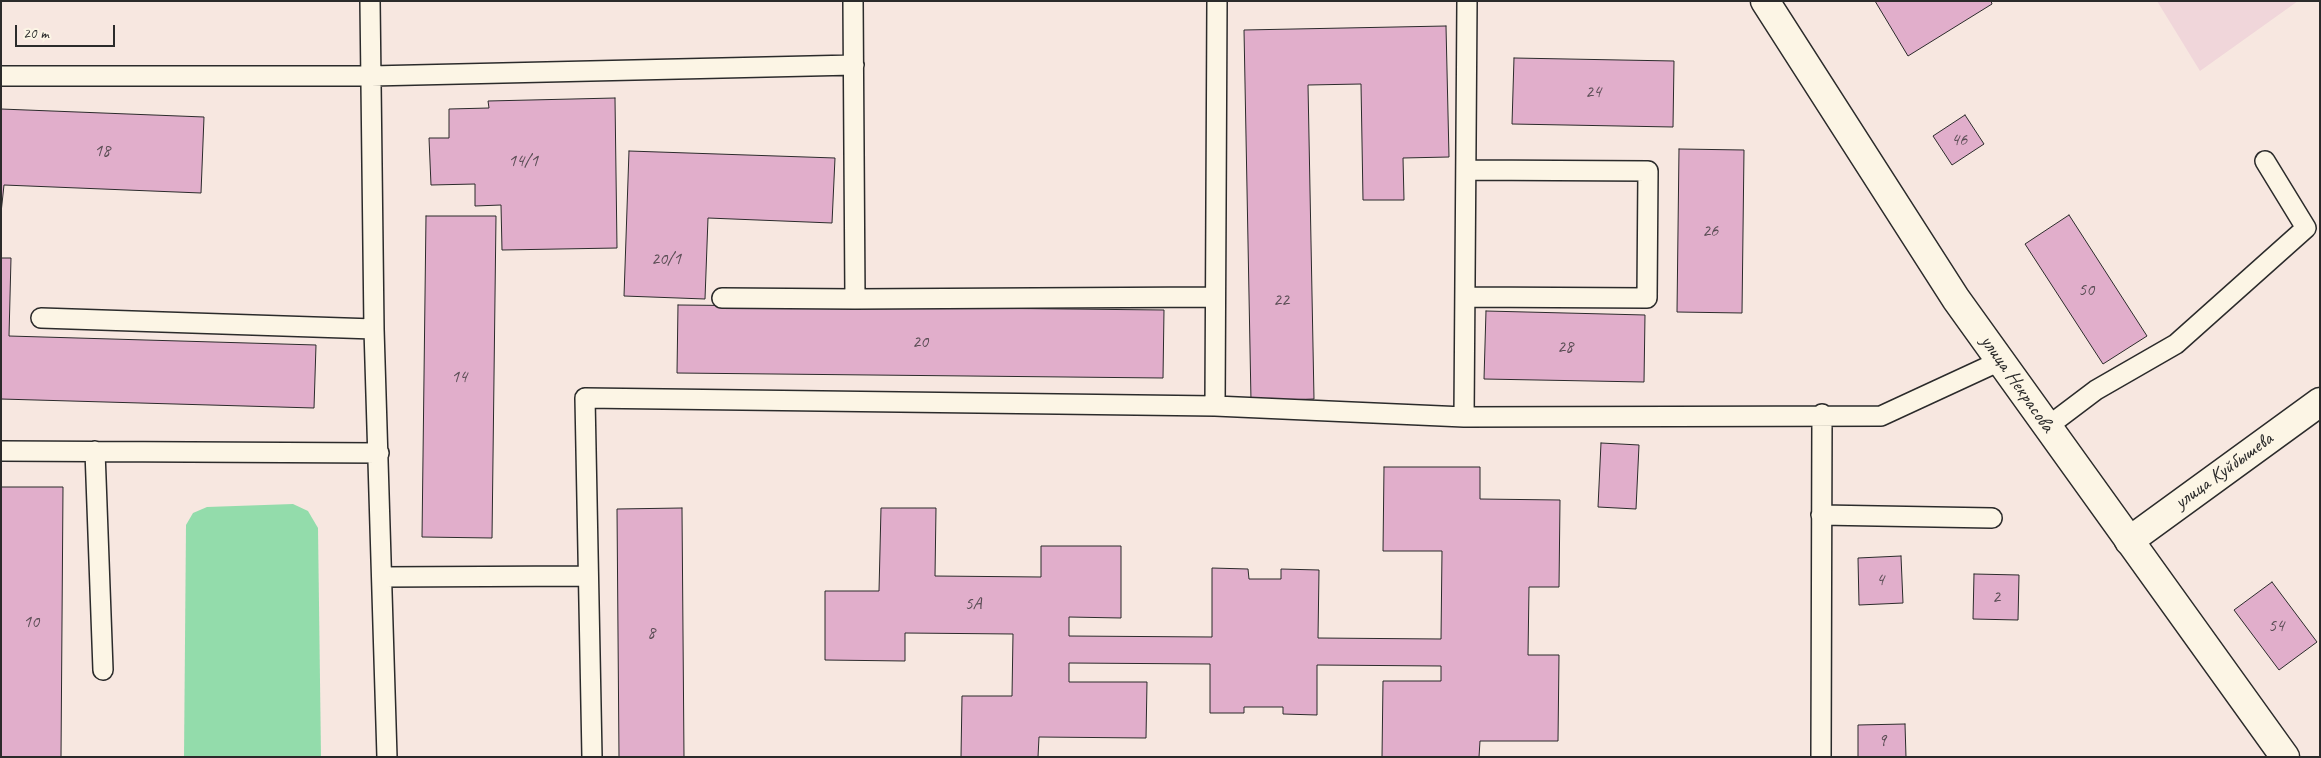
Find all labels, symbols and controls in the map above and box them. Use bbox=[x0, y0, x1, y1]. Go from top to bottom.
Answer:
scale bar bbox=[18, 15, 118, 47]
text: 20 m bbox=[23, 24, 49, 43]
house number: 24 bbox=[1585, 81, 1601, 103]
house number: 46 bbox=[1951, 129, 1967, 151]
house number: 18 bbox=[94, 140, 110, 162]
house number: 14/1 bbox=[508, 150, 538, 172]
house number: 26 bbox=[1702, 220, 1718, 242]
house number: 20/1 bbox=[651, 248, 681, 270]
house number: 50 bbox=[2078, 279, 2094, 301]
house number: 22 bbox=[1273, 289, 1289, 311]
house number: 20 bbox=[912, 331, 928, 353]
street label: улица Некрасова bbox=[1975, 331, 2059, 437]
house number: 28 bbox=[1557, 336, 1573, 358]
house number: 14 bbox=[451, 366, 467, 388]
street label: улица Куйбышева bbox=[2170, 427, 2278, 515]
house number: 4 bbox=[1876, 569, 1884, 591]
house number: 2 bbox=[1992, 586, 2000, 608]
house number: 5А bbox=[964, 593, 982, 615]
house number: 10 bbox=[23, 611, 39, 633]
house number: 54 bbox=[2268, 615, 2284, 637]
house number: 8 bbox=[647, 622, 655, 644]
house number: 9 bbox=[1878, 730, 1886, 752]

